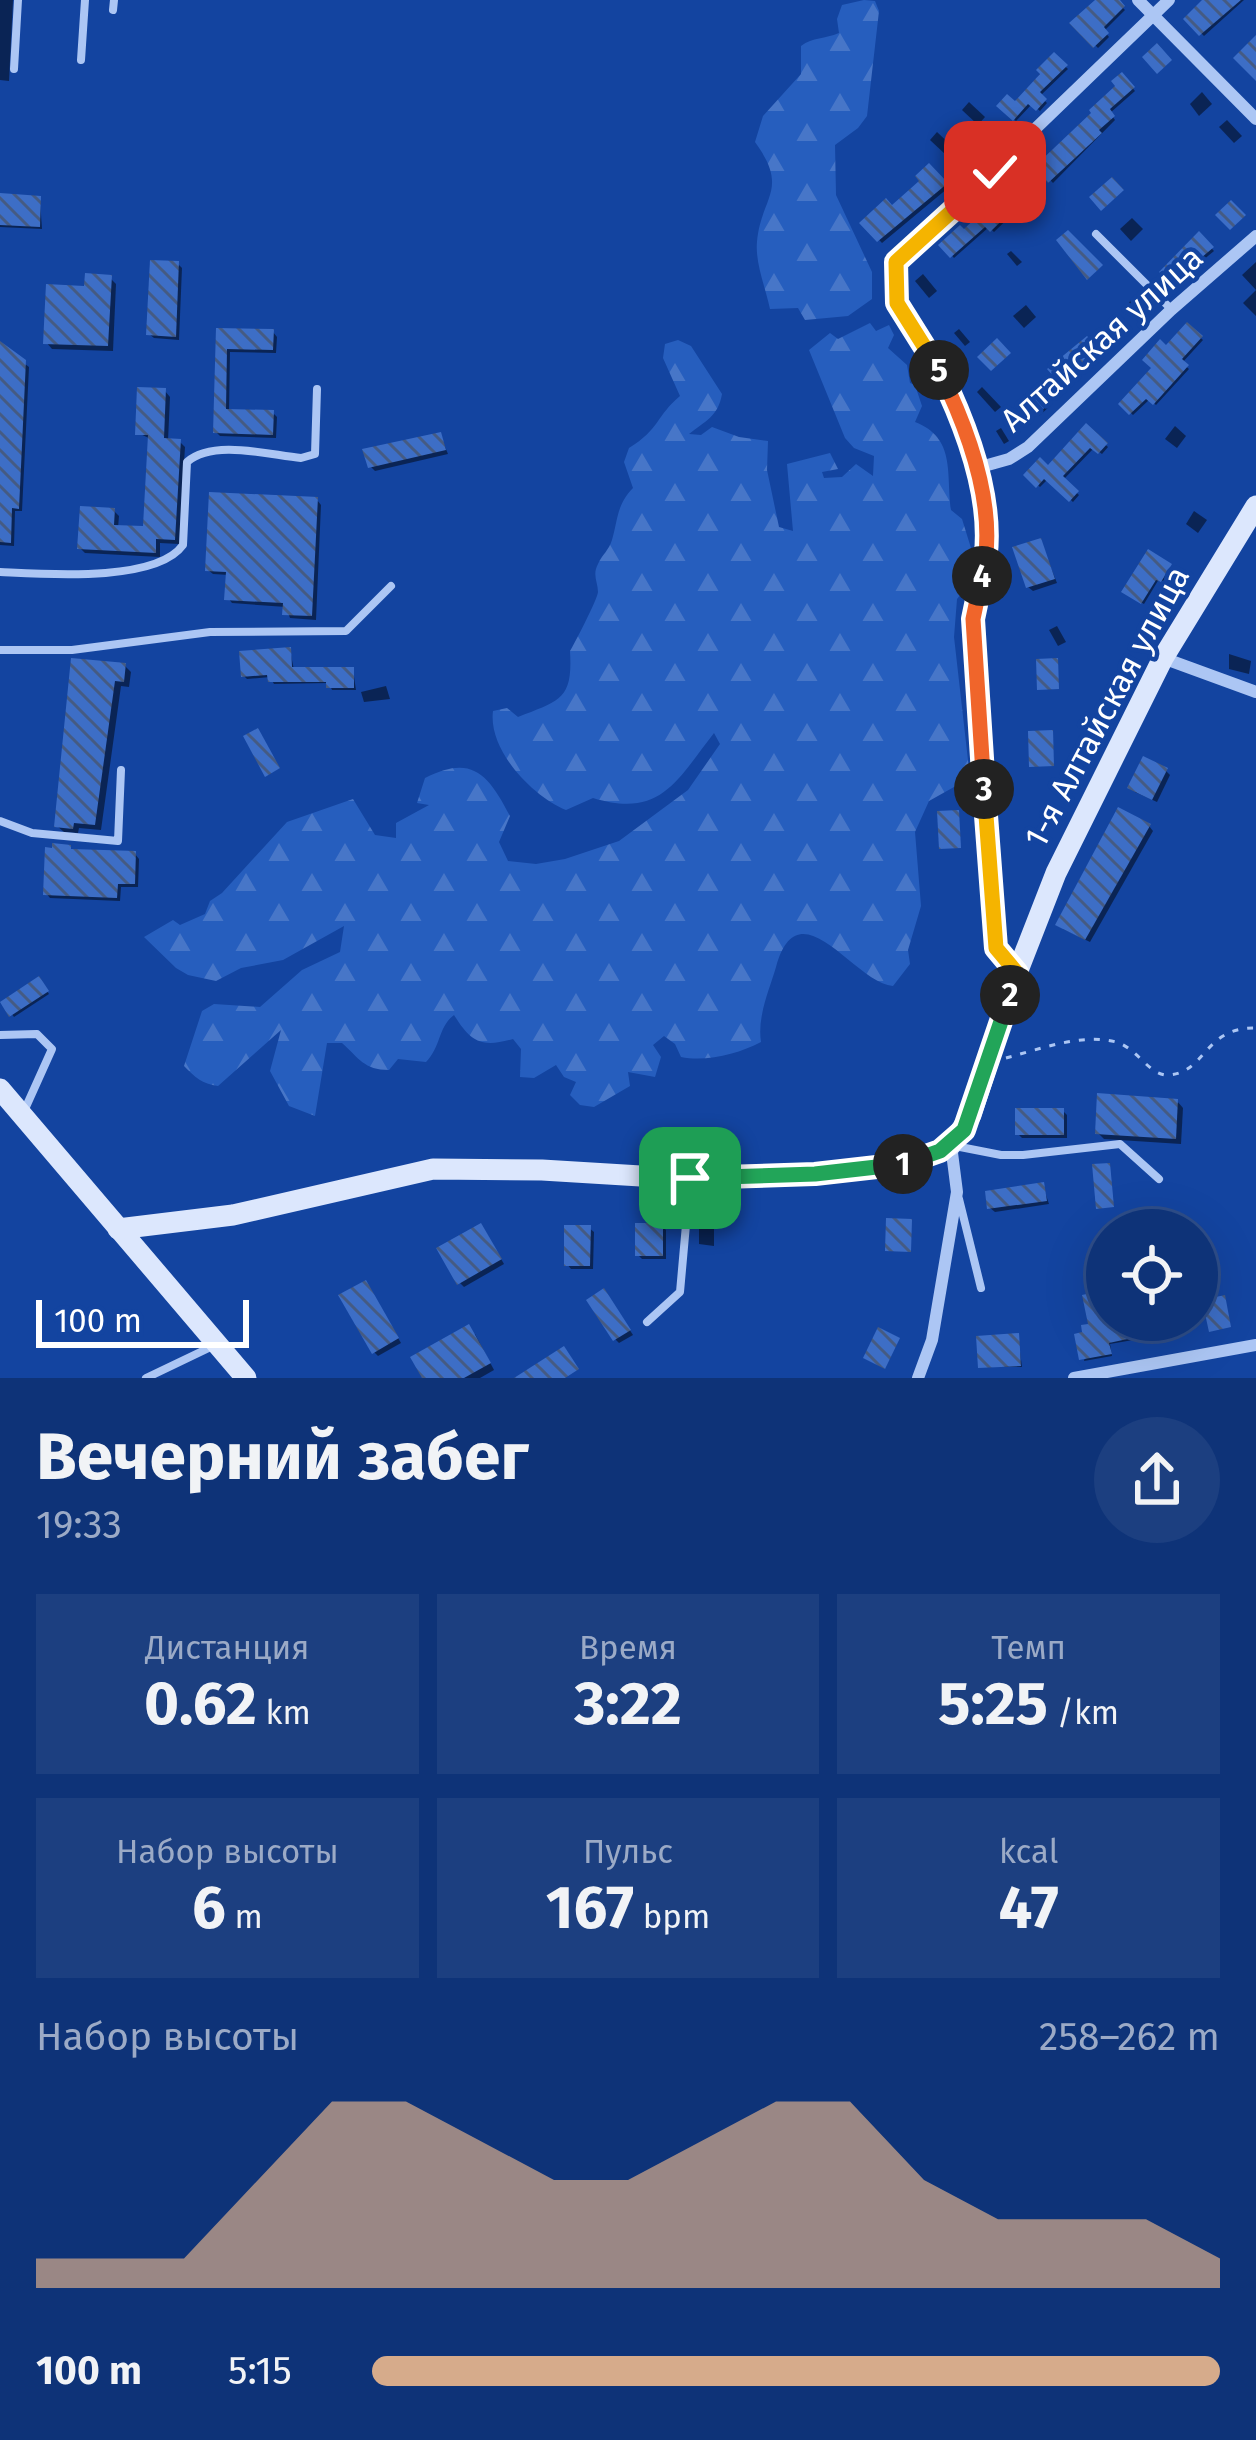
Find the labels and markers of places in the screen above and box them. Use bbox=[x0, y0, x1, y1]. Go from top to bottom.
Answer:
pin bbox=[944, 121, 1046, 223]
pin: 5 bbox=[909, 340, 969, 400]
pin: 4 bbox=[952, 546, 1012, 606]
pin: 3 bbox=[954, 759, 1014, 819]
pin: 2 bbox=[980, 965, 1040, 1025]
pin bbox=[639, 1127, 741, 1229]
pin: 1 bbox=[873, 1134, 933, 1194]

